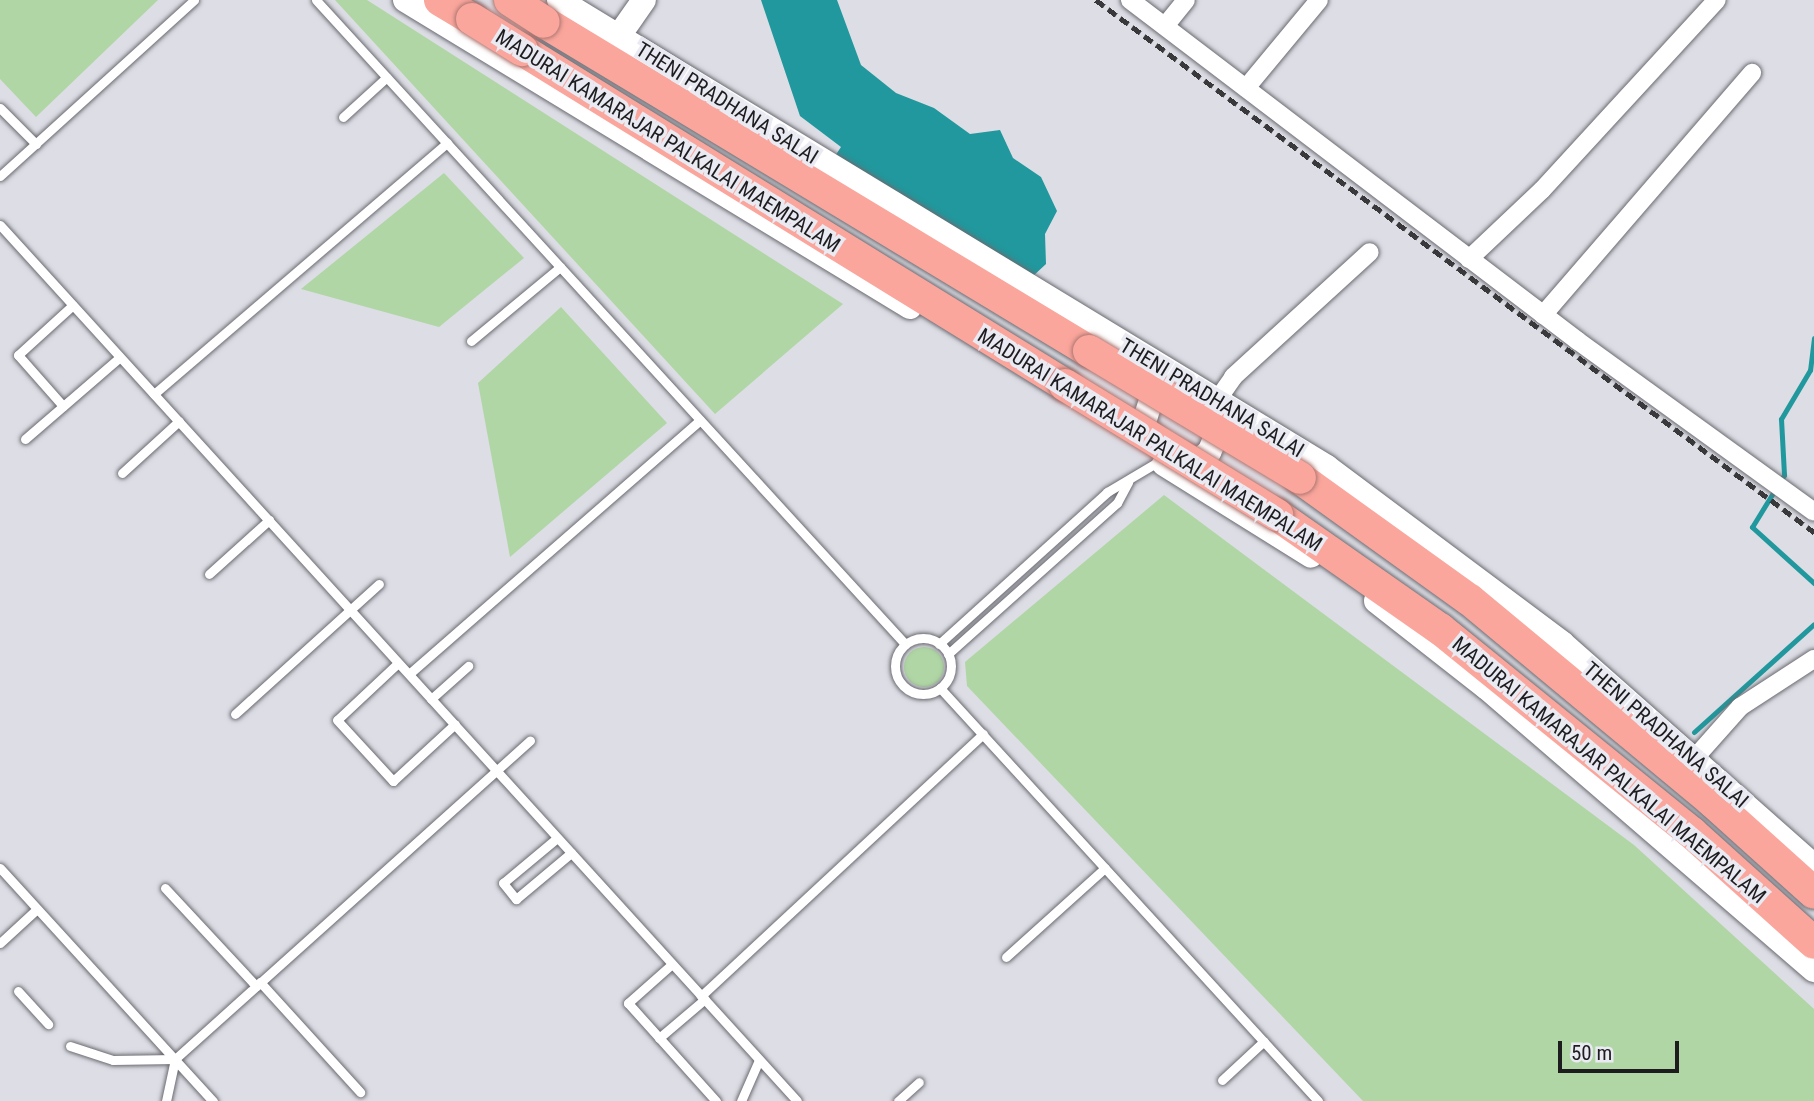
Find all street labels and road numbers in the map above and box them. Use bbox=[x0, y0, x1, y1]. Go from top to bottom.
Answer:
street label: MADURAI KAMARAJAR PALKALAI MAEMPALAM bbox=[491, 24, 845, 258]
street label: THENI PRADHANA SALAI bbox=[631, 37, 823, 169]
street label: MADURAI KAMARAJAR PALKALAI MAEMPALAM bbox=[973, 323, 1327, 557]
street label: THENI PRADHANA SALAI bbox=[1115, 333, 1309, 463]
street label: MADURAI KAMARAJAR PALKALAI MAEMPALAM bbox=[1447, 631, 1771, 909]
street label: THENI PRADHANA SALAI bbox=[1578, 656, 1754, 814]

